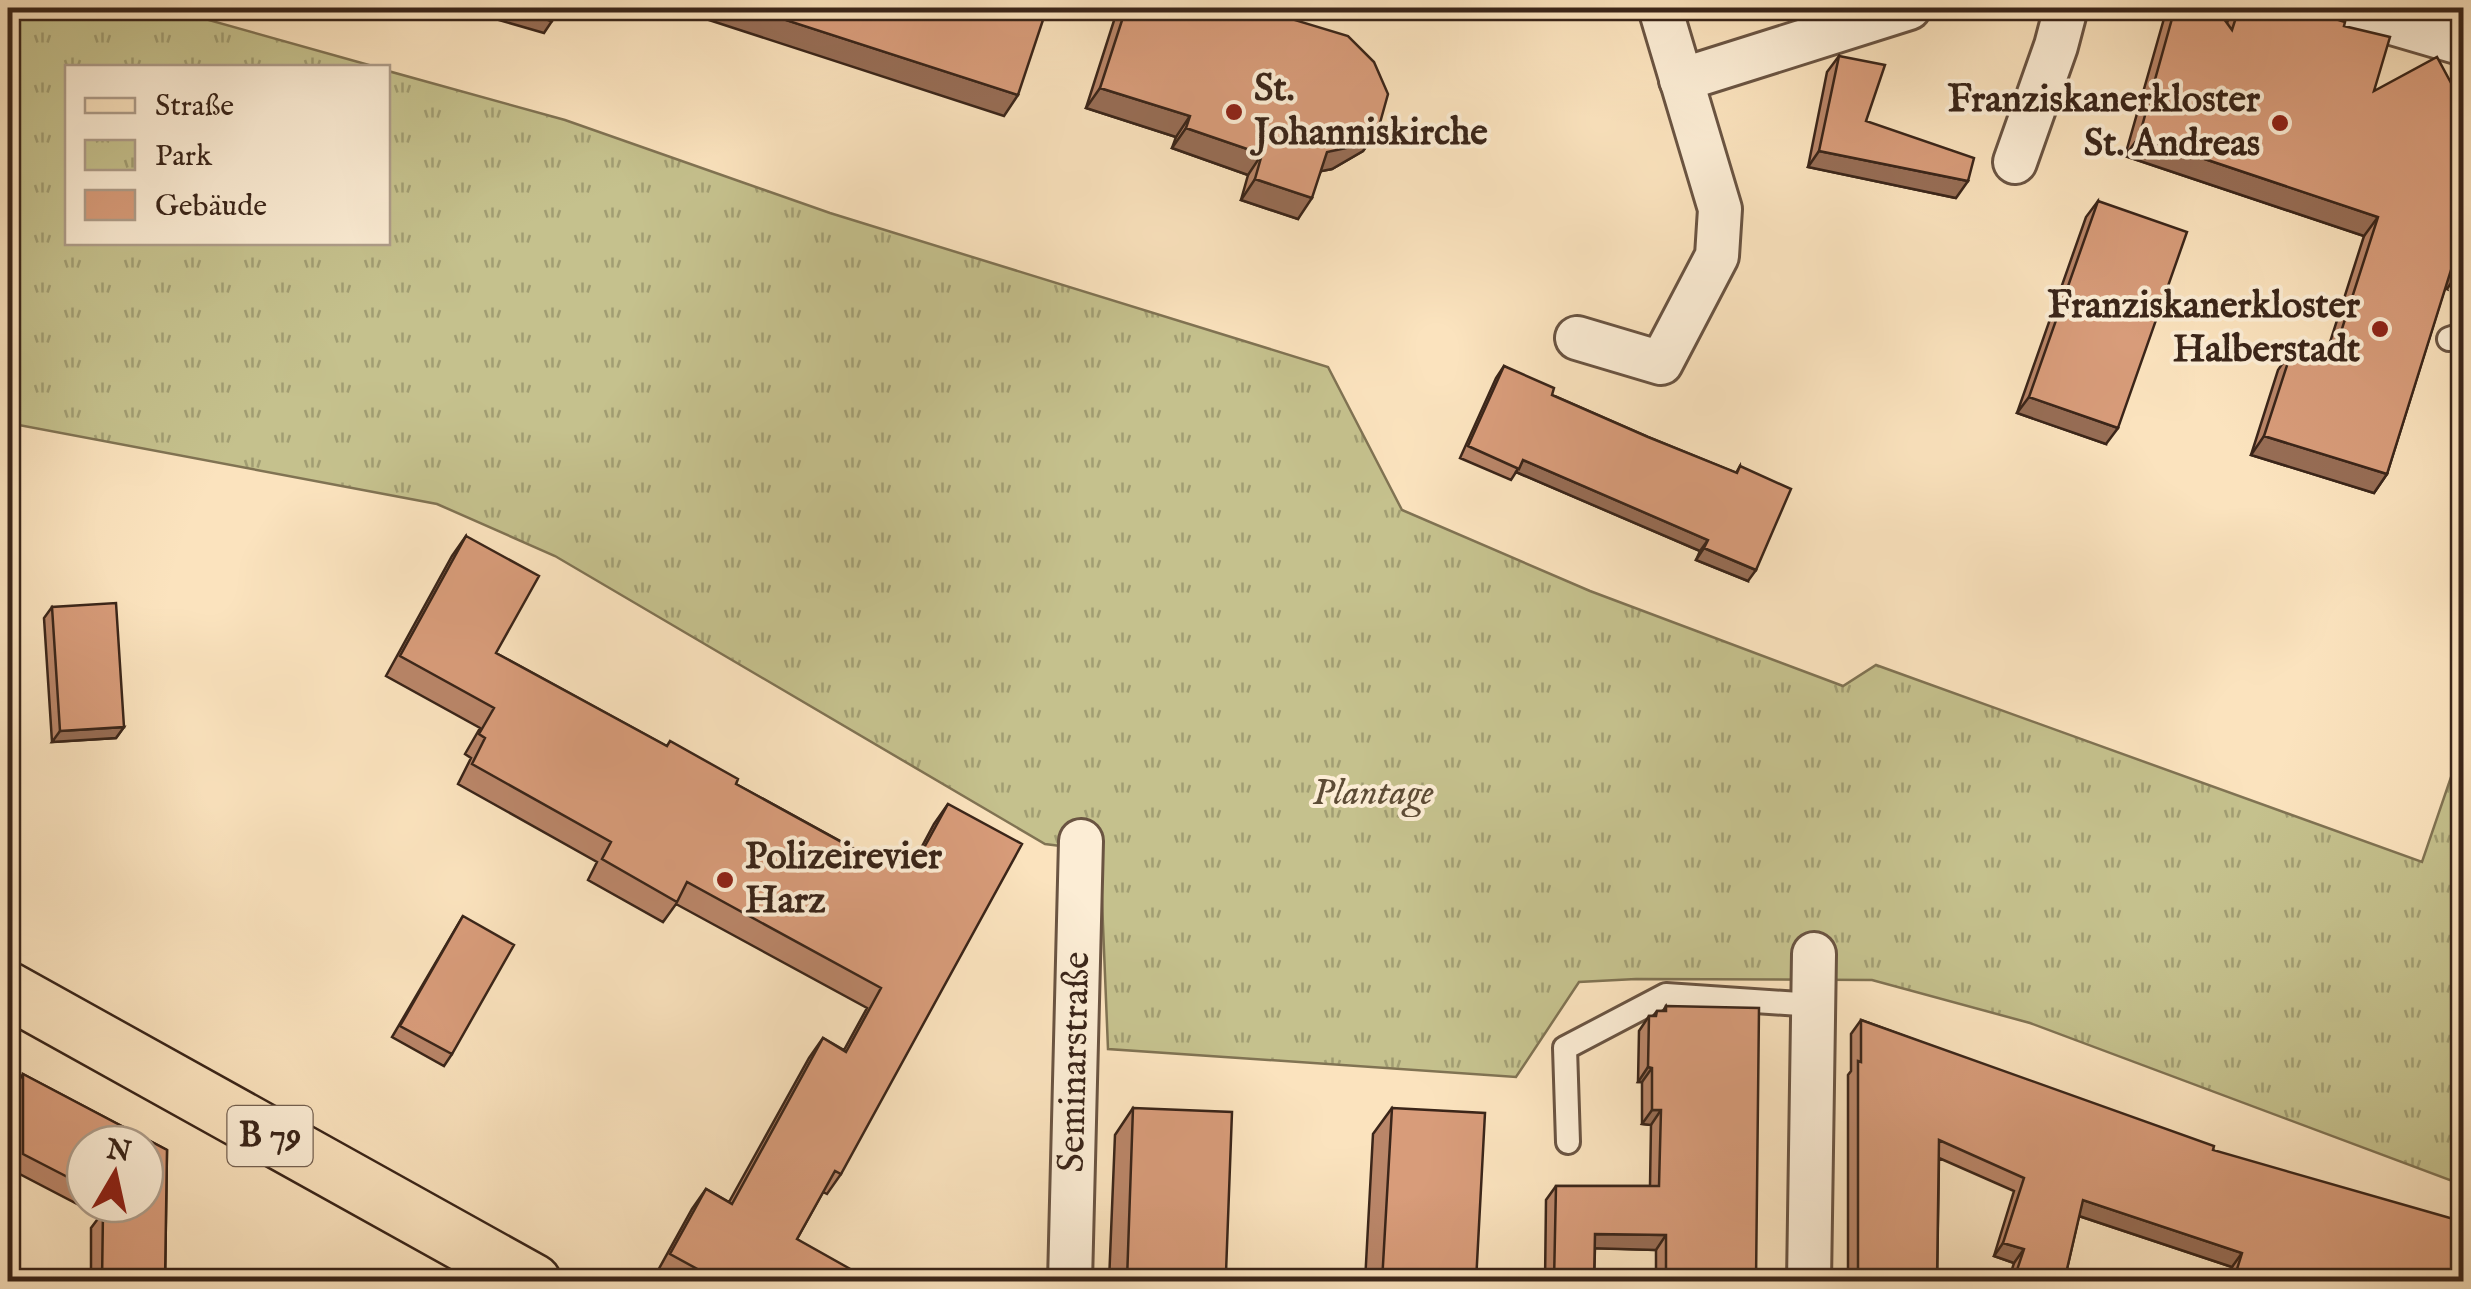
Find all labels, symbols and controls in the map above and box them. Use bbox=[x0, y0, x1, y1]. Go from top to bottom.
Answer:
legend bbox=[65, 65, 390, 245]
place label: St. Johanniskirche bbox=[1249, 66, 1488, 158]
place label: Franziskanerkloster St. Andreas bbox=[1948, 77, 2261, 169]
text: Straße bbox=[155, 88, 234, 126]
marker: St. Johanniskirche bbox=[1223, 101, 1245, 123]
marker: Franziskanerkloster St. Andreas bbox=[2269, 112, 2291, 134]
text: Park bbox=[155, 138, 213, 176]
text: Gebäude bbox=[155, 188, 267, 226]
place label: Franziskanerkloster Halberstadt bbox=[2048, 283, 2361, 375]
marker: Franziskanerkloster Halberstadt bbox=[2369, 318, 2391, 340]
park label: Plantage bbox=[1312, 770, 1434, 818]
place label: Polizeirevier Harz bbox=[745, 834, 943, 926]
marker: Polizeirevier Harz bbox=[714, 869, 736, 891]
street label: Seminarstraße bbox=[1049, 951, 1102, 1173]
road number: B 79 bbox=[228, 1106, 312, 1166]
north arrow bbox=[65, 1124, 165, 1224]
text: N bbox=[103, 1132, 133, 1171]

